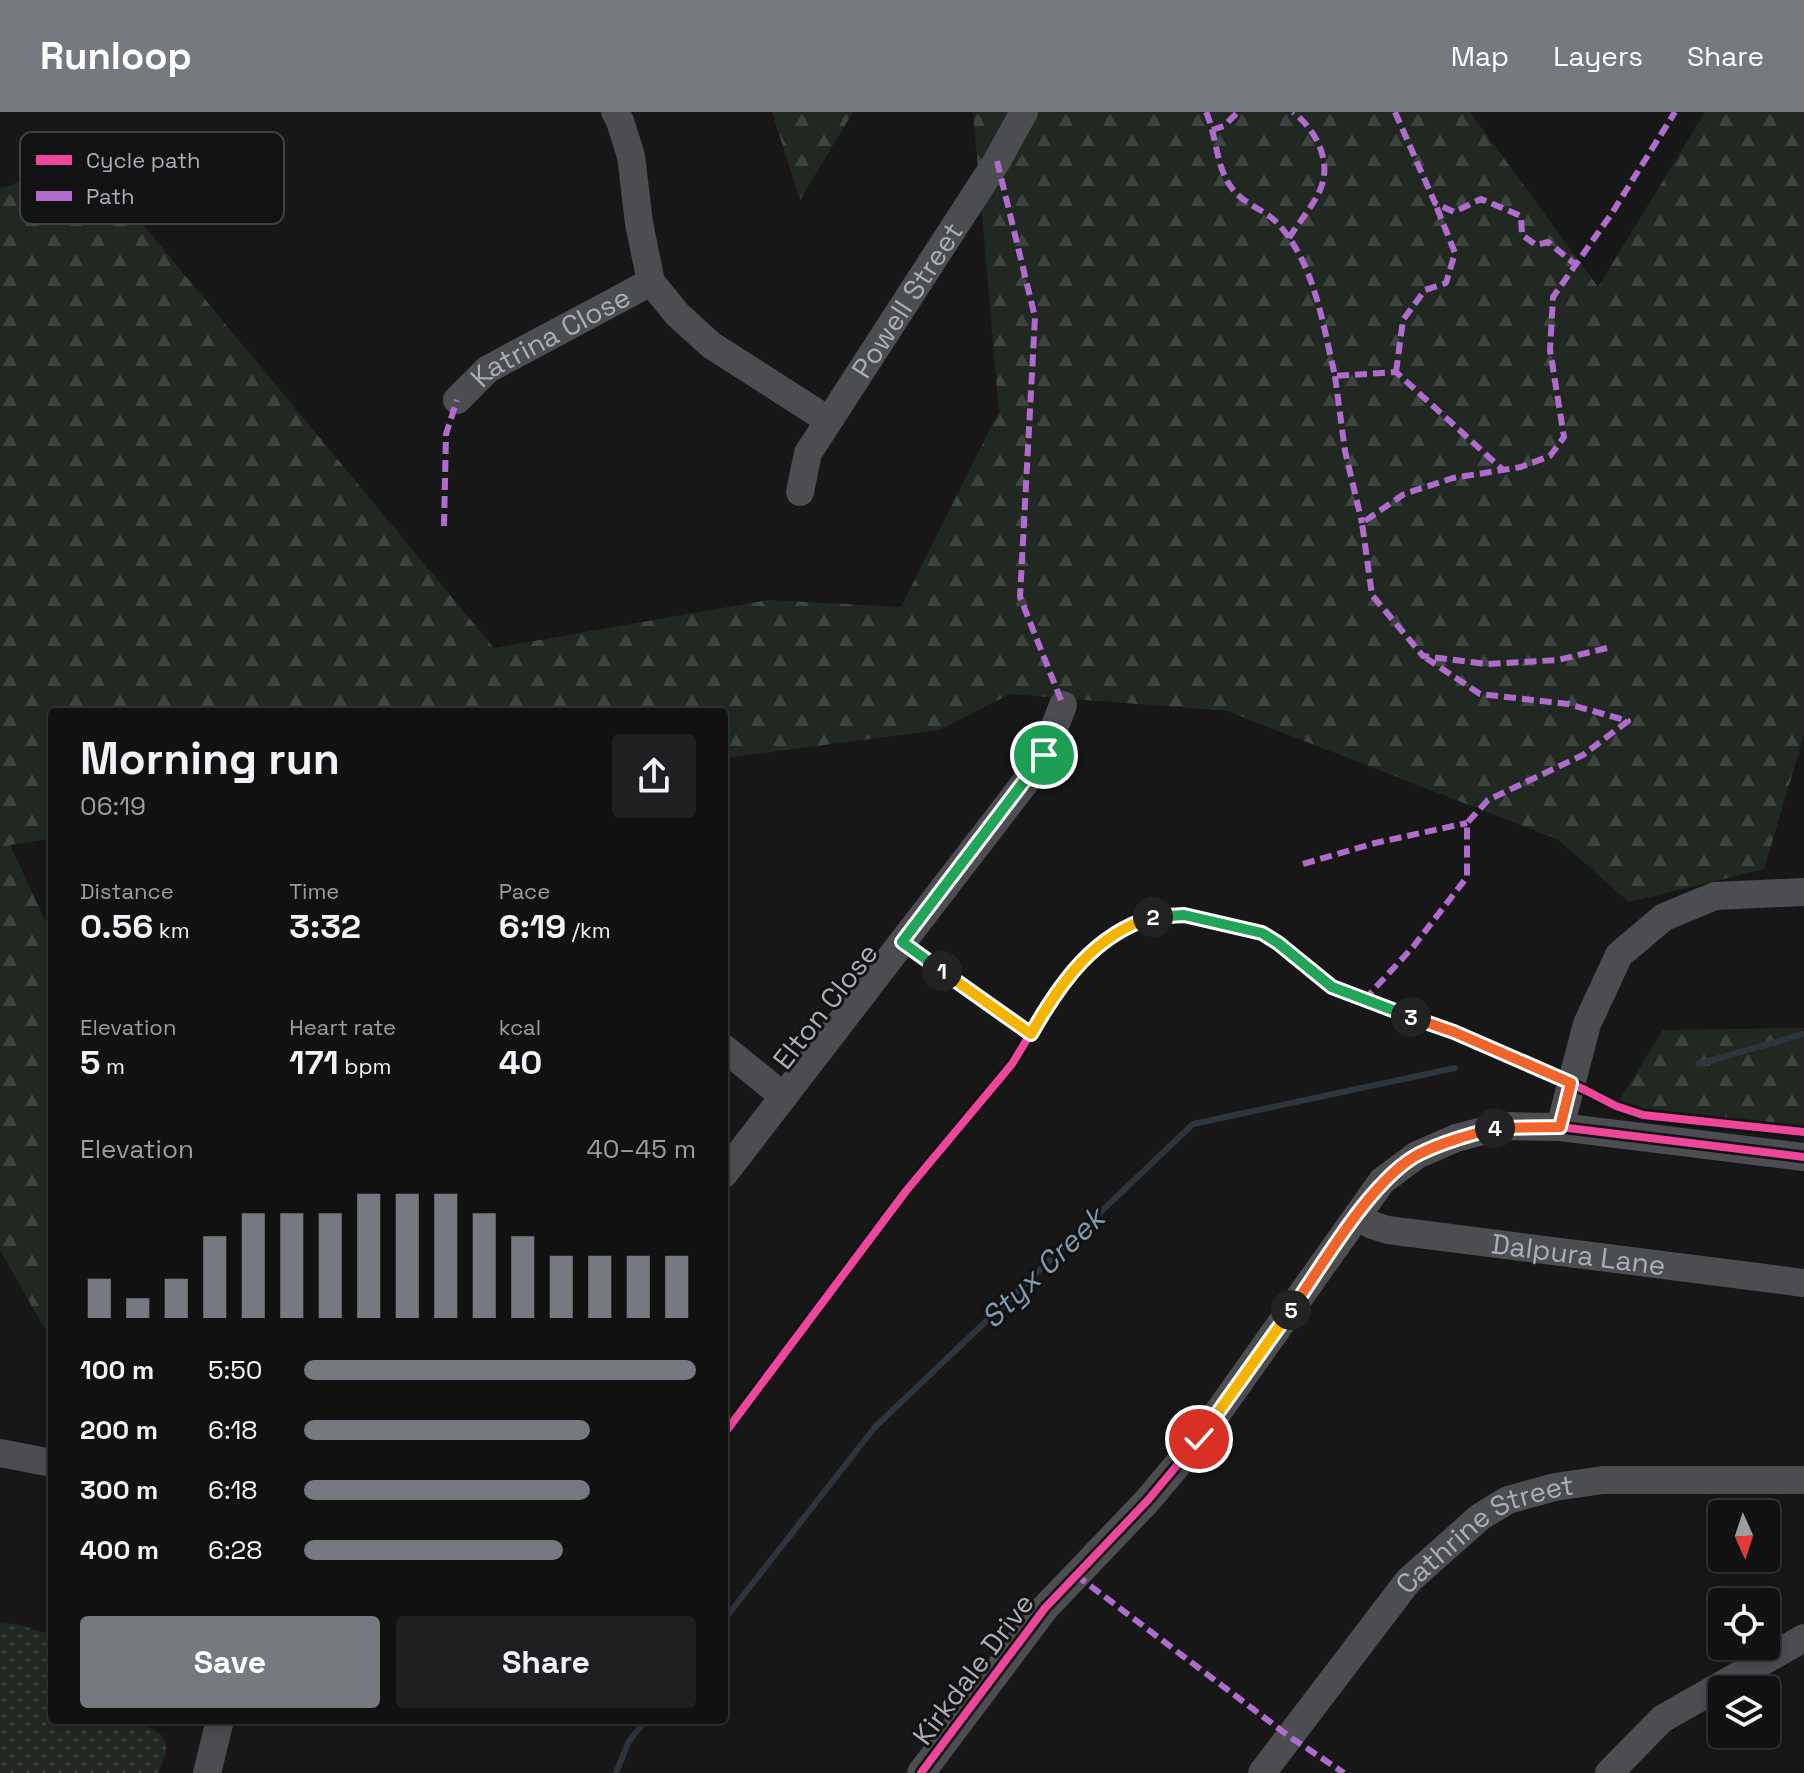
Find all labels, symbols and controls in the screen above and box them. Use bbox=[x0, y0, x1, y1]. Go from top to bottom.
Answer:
text: Runloop bbox=[40, 32, 192, 80]
text: Map bbox=[1451, 38, 1509, 74]
text: Layers bbox=[1553, 38, 1643, 74]
text: Share bbox=[1687, 38, 1764, 74]
legend bbox=[20, 132, 284, 224]
text: Cycle path bbox=[86, 146, 201, 174]
text: Path bbox=[86, 182, 135, 210]
street label: Powell Street bbox=[843, 215, 971, 385]
street label: Katrina Close bbox=[462, 278, 636, 395]
pin bbox=[1010, 721, 1078, 789]
text: Morning run bbox=[80, 731, 340, 787]
icon: arrive bbox=[1022, 733, 1066, 777]
button: share bbox=[612, 734, 696, 818]
text: 06:19 bbox=[80, 789, 146, 823]
text: Distance bbox=[80, 877, 174, 905]
text: Time bbox=[289, 877, 339, 905]
text: Pace bbox=[499, 877, 550, 905]
pin: 2 bbox=[1133, 897, 1173, 937]
text: 2 bbox=[1146, 903, 1160, 931]
text: 0.56 bbox=[80, 905, 153, 948]
text: 3:32 bbox=[289, 905, 361, 948]
text: 6:19 bbox=[499, 905, 566, 948]
text: km bbox=[153, 916, 190, 944]
text: /km bbox=[566, 916, 611, 944]
street label: Elton Close bbox=[765, 936, 885, 1076]
pin: 1 bbox=[922, 951, 962, 991]
text: 1 bbox=[937, 957, 947, 985]
pin: 3 bbox=[1391, 997, 1431, 1037]
text: 3 bbox=[1404, 1003, 1418, 1031]
text: Elevation bbox=[80, 1013, 176, 1041]
text: Heart rate bbox=[289, 1013, 396, 1041]
text: kcal bbox=[499, 1013, 541, 1041]
text: 5 bbox=[80, 1041, 100, 1084]
text: 171 bbox=[289, 1041, 339, 1084]
text: 40 bbox=[499, 1041, 542, 1084]
text: m bbox=[100, 1052, 125, 1080]
text: bpm bbox=[339, 1052, 391, 1080]
pin: 4 bbox=[1475, 1108, 1515, 1148]
text: 4 bbox=[1488, 1114, 1502, 1142]
text: Elevation bbox=[80, 1132, 194, 1166]
text: 40–45 m bbox=[586, 1132, 696, 1166]
water label: Styx Creek bbox=[972, 1197, 1115, 1336]
street label: Dalpura Lane bbox=[1489, 1225, 1668, 1283]
pin: 5 bbox=[1271, 1290, 1311, 1330]
text: 5 bbox=[1284, 1296, 1298, 1324]
text: 100 m bbox=[80, 1353, 154, 1387]
text: 5:50 bbox=[208, 1353, 262, 1387]
pin bbox=[1165, 1405, 1233, 1473]
text: 200 m bbox=[80, 1413, 158, 1447]
text: 6:18 bbox=[208, 1413, 258, 1447]
icon: check bbox=[1177, 1417, 1221, 1461]
street label: Cathrine Street bbox=[1387, 1467, 1576, 1601]
text: 300 m bbox=[80, 1473, 158, 1507]
text: 6:18 bbox=[208, 1473, 258, 1507]
north arrow bbox=[1708, 1500, 1780, 1572]
map controls bbox=[1708, 1500, 1780, 1748]
text: 400 m bbox=[80, 1533, 159, 1567]
text: 6:28 bbox=[208, 1533, 262, 1567]
street label: Kirkdale Drive bbox=[904, 1586, 1042, 1752]
button: locate bbox=[1708, 1588, 1780, 1660]
button: Save bbox=[80, 1616, 380, 1708]
button: Share bbox=[396, 1616, 696, 1708]
button: layers bbox=[1708, 1676, 1780, 1748]

